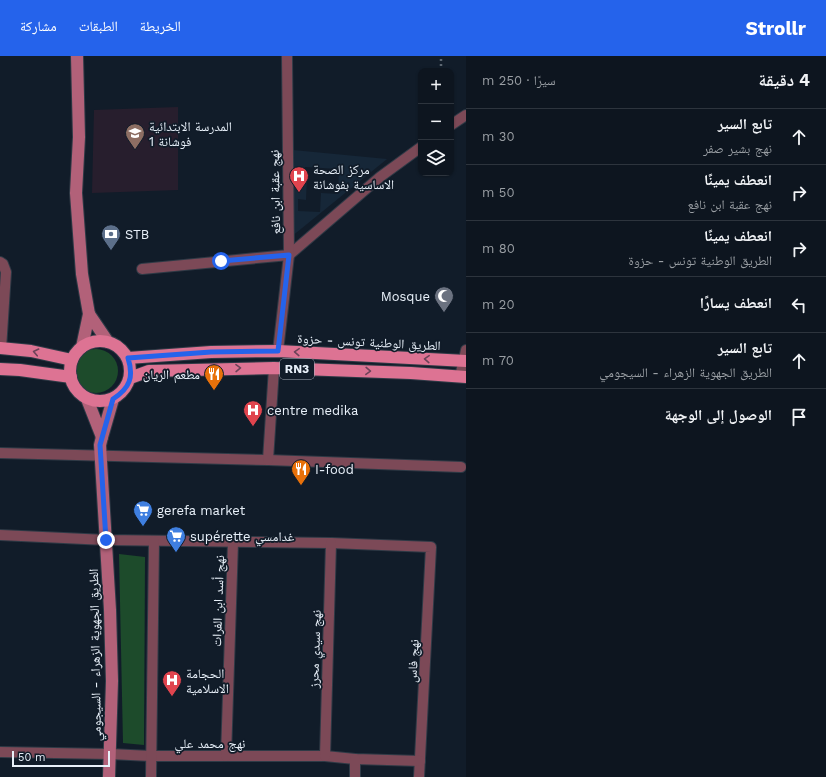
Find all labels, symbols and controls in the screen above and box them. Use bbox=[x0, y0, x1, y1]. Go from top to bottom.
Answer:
text: Strollr bbox=[745, 17, 806, 40]
text: مشاركة bbox=[20, 18, 57, 34]
text: الطبقات bbox=[79, 18, 118, 34]
text: الخريطة bbox=[140, 18, 181, 34]
map controls bbox=[418, 68, 454, 176]
button: + bbox=[418, 68, 454, 104]
text: 4 دقيقة bbox=[758, 70, 810, 90]
text: سيرًا · 250 m bbox=[482, 73, 555, 88]
button: − bbox=[418, 104, 454, 140]
text: تابع السير bbox=[718, 115, 772, 133]
place label: المدرسة الابتدائية فوشانة 1 bbox=[149, 119, 232, 150]
school or university icon: المدرسة الابتدائية فوشانة 1 bbox=[124, 122, 146, 150]
icon: ahead bbox=[788, 126, 810, 148]
text: 30 m bbox=[482, 129, 515, 144]
button: layers bbox=[418, 140, 454, 176]
text: نهج بشير صفر bbox=[703, 141, 772, 156]
street label: نهج عقبة ابن نافع bbox=[267, 150, 285, 234]
place label: مركز الصحة الاساسية بفوشانة bbox=[313, 162, 394, 193]
hospital icon: مركز الصحة الاساسية بفوشانة bbox=[288, 165, 310, 193]
text: انعطف يمينًا bbox=[704, 171, 772, 189]
icon: right bbox=[788, 182, 810, 204]
text: 50 m bbox=[482, 185, 514, 200]
text: نهج عقبة ابن نافع bbox=[687, 197, 772, 212]
bank icon: STB bbox=[100, 223, 122, 251]
place label: STB bbox=[125, 227, 149, 242]
text: انعطف يمينًا bbox=[704, 227, 772, 245]
icon: right bbox=[788, 238, 810, 260]
text: 80 m bbox=[482, 241, 515, 256]
route start bbox=[212, 252, 230, 270]
text: الطريق الوطنية تونس - حزوة bbox=[628, 253, 772, 268]
mosque icon: Mosque bbox=[433, 285, 455, 313]
place label: Mosque bbox=[381, 289, 430, 304]
text: انعطف يسارًا bbox=[700, 294, 772, 312]
icon: left bbox=[788, 294, 810, 316]
text: 20 m bbox=[482, 297, 515, 312]
street label: الطريق الوطنية تونس - حزوة bbox=[297, 331, 441, 354]
text: تابع السير bbox=[718, 339, 772, 357]
one-way arrow bbox=[294, 348, 300, 356]
one-way arrow bbox=[33, 349, 40, 357]
icon: ahead bbox=[788, 350, 810, 372]
text: 70 m bbox=[482, 353, 514, 368]
one-way arrow bbox=[424, 355, 430, 364]
road number: RN3 bbox=[280, 359, 314, 379]
restaurant icon: مطعم الريان bbox=[203, 363, 225, 391]
one-way arrow bbox=[235, 364, 241, 372]
text: الطريق الجهوية الزهراء - السيجومي bbox=[599, 365, 772, 380]
place label: مطعم الريان bbox=[143, 367, 200, 383]
one-way arrow bbox=[365, 367, 371, 376]
hospital icon: centre medika bbox=[242, 399, 264, 427]
place label: centre medika bbox=[267, 403, 359, 418]
text: الوصول إلى الوجهة bbox=[665, 406, 772, 424]
icon: arrive bbox=[788, 406, 810, 428]
restaurant icon: I-food bbox=[290, 458, 312, 486]
place label: I-food bbox=[315, 462, 354, 477]
supermarket icon: gerefa market bbox=[132, 499, 154, 527]
place label: gerefa market bbox=[157, 503, 246, 518]
supermarket icon: supérette غدامسي bbox=[165, 525, 187, 553]
place label: supérette غدامسي bbox=[190, 529, 295, 547]
route end bbox=[97, 531, 115, 549]
street label: نهج أسد ابن الفرات bbox=[209, 555, 229, 647]
street label: الطريق الجهوية الزهراء - السيجومي bbox=[86, 568, 107, 742]
street label: نهج سيدي محرز bbox=[306, 610, 327, 690]
street label: نهج فاس bbox=[404, 639, 424, 683]
place label: الحجامة الاسلامية bbox=[186, 666, 229, 696]
hospital icon: الحجامة الاسلامية bbox=[161, 669, 183, 697]
street label: نهج محمد علي bbox=[175, 736, 245, 754]
scale bar bbox=[12, 749, 110, 768]
text: 50 m bbox=[18, 751, 45, 764]

